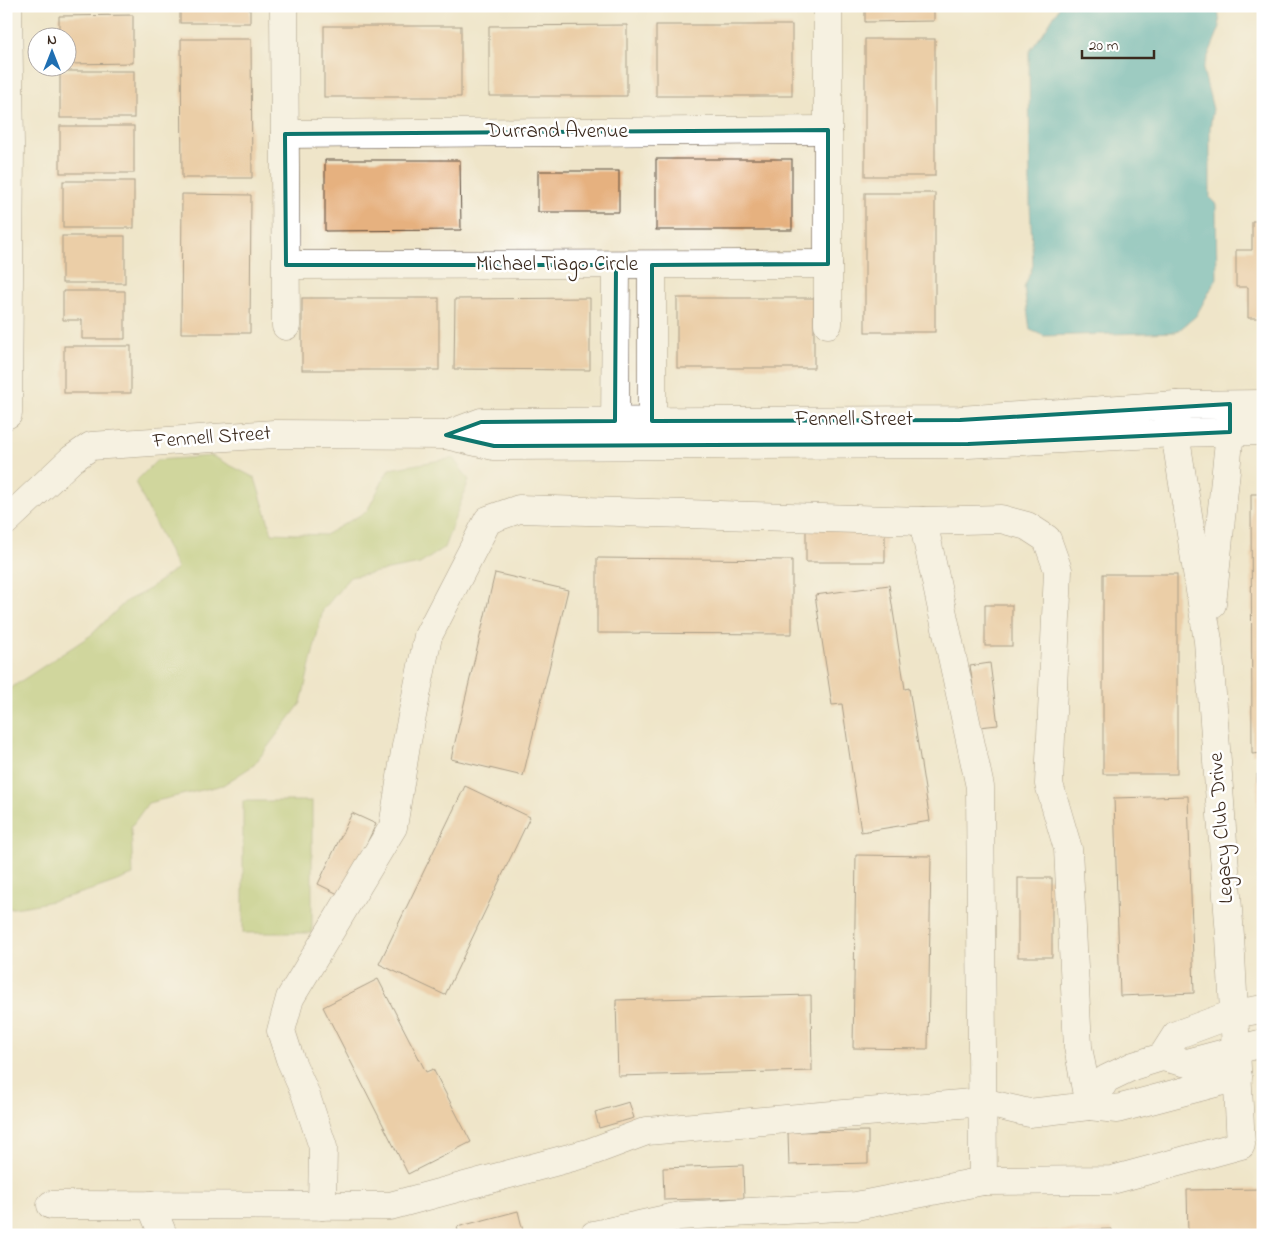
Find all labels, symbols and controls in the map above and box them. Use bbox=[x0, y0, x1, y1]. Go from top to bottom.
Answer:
north arrow bbox=[28, 28, 78, 78]
scale bar bbox=[1082, 28, 1154, 60]
text: N bbox=[47, 30, 57, 51]
text: 20 m bbox=[1089, 35, 1119, 57]
street label: Durrand Avenue bbox=[485, 117, 629, 147]
street label: Michael Tiago Circle bbox=[476, 250, 639, 282]
street label: Fennell Street bbox=[794, 405, 913, 435]
street label: Fennell Street bbox=[151, 419, 272, 457]
street label: Legacy Club Drive bbox=[1202, 751, 1244, 905]

